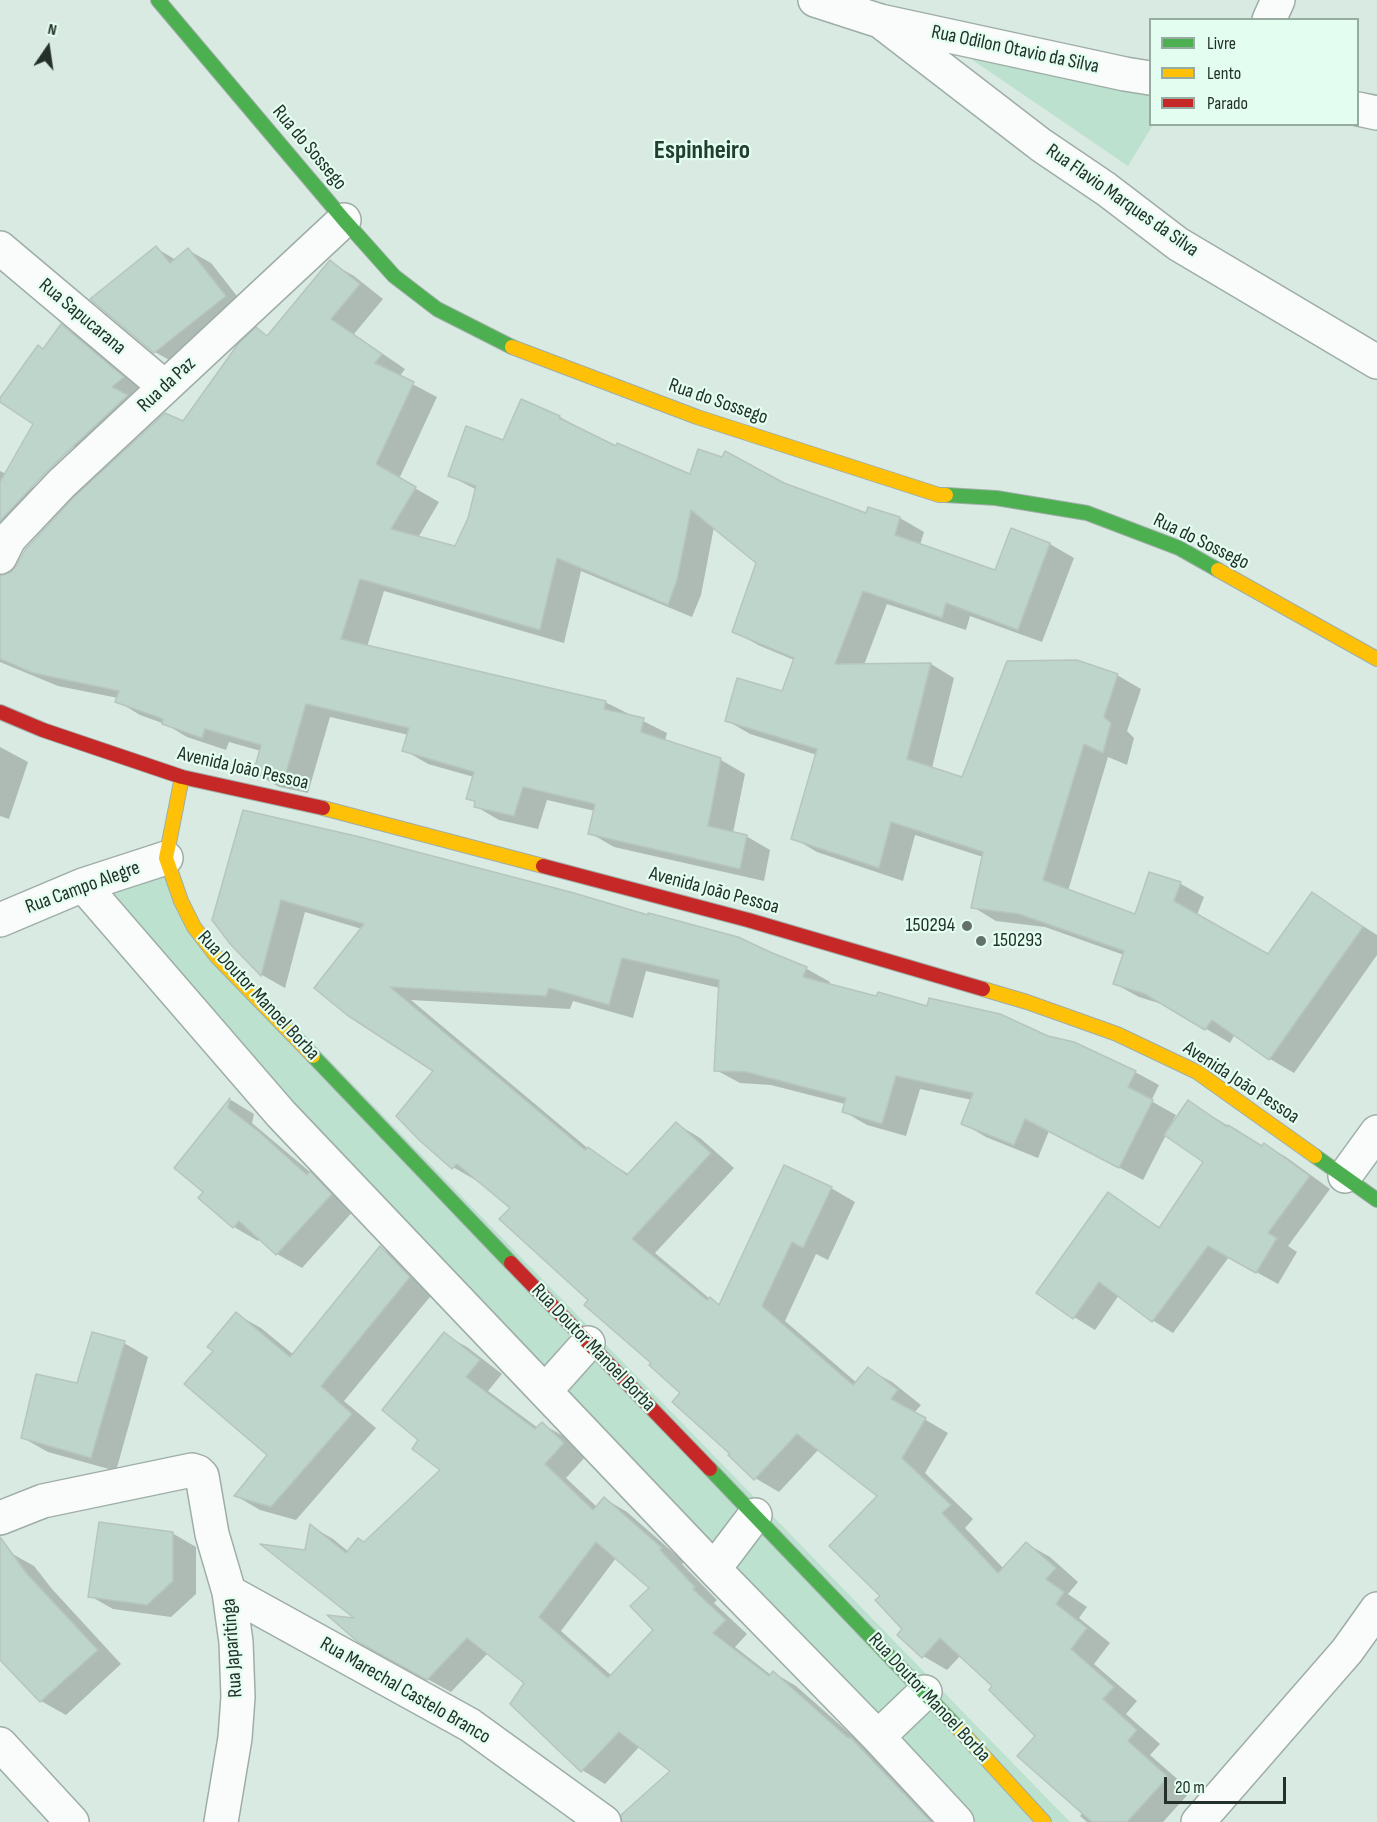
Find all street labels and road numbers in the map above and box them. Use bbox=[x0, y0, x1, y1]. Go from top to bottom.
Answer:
street label: Rua Odilon Otavio da Silva bbox=[929, 20, 1101, 80]
street label: Rua do Sossego bbox=[267, 101, 351, 195]
street label: Rua Flavio Marques da Silva bbox=[1041, 139, 1203, 263]
street label: Rua Sapucarana bbox=[34, 274, 130, 360]
street label: Rua da Paz bbox=[133, 352, 201, 418]
street label: Rua do Sossego bbox=[665, 374, 771, 430]
street label: Rua do Sossego bbox=[1149, 509, 1253, 575]
street label: Avenida João Pessoa bbox=[175, 742, 311, 796]
street label: Rua Campo Alegre bbox=[22, 856, 144, 920]
street label: Avenida João Pessoa bbox=[646, 862, 782, 920]
street label: Rua Doutor Manoel Borba bbox=[192, 926, 324, 1066]
street label: Avenida João Pessoa bbox=[1178, 1037, 1304, 1129]
street label: Rua Doutor Manoel Borba bbox=[526, 1279, 660, 1417]
street label: Rua Japaritinga bbox=[218, 1598, 248, 1698]
street label: Rua Doutor Manoel Borba bbox=[863, 1628, 995, 1768]
street label: Rua Marechal Castelo Branco bbox=[315, 1632, 495, 1750]

